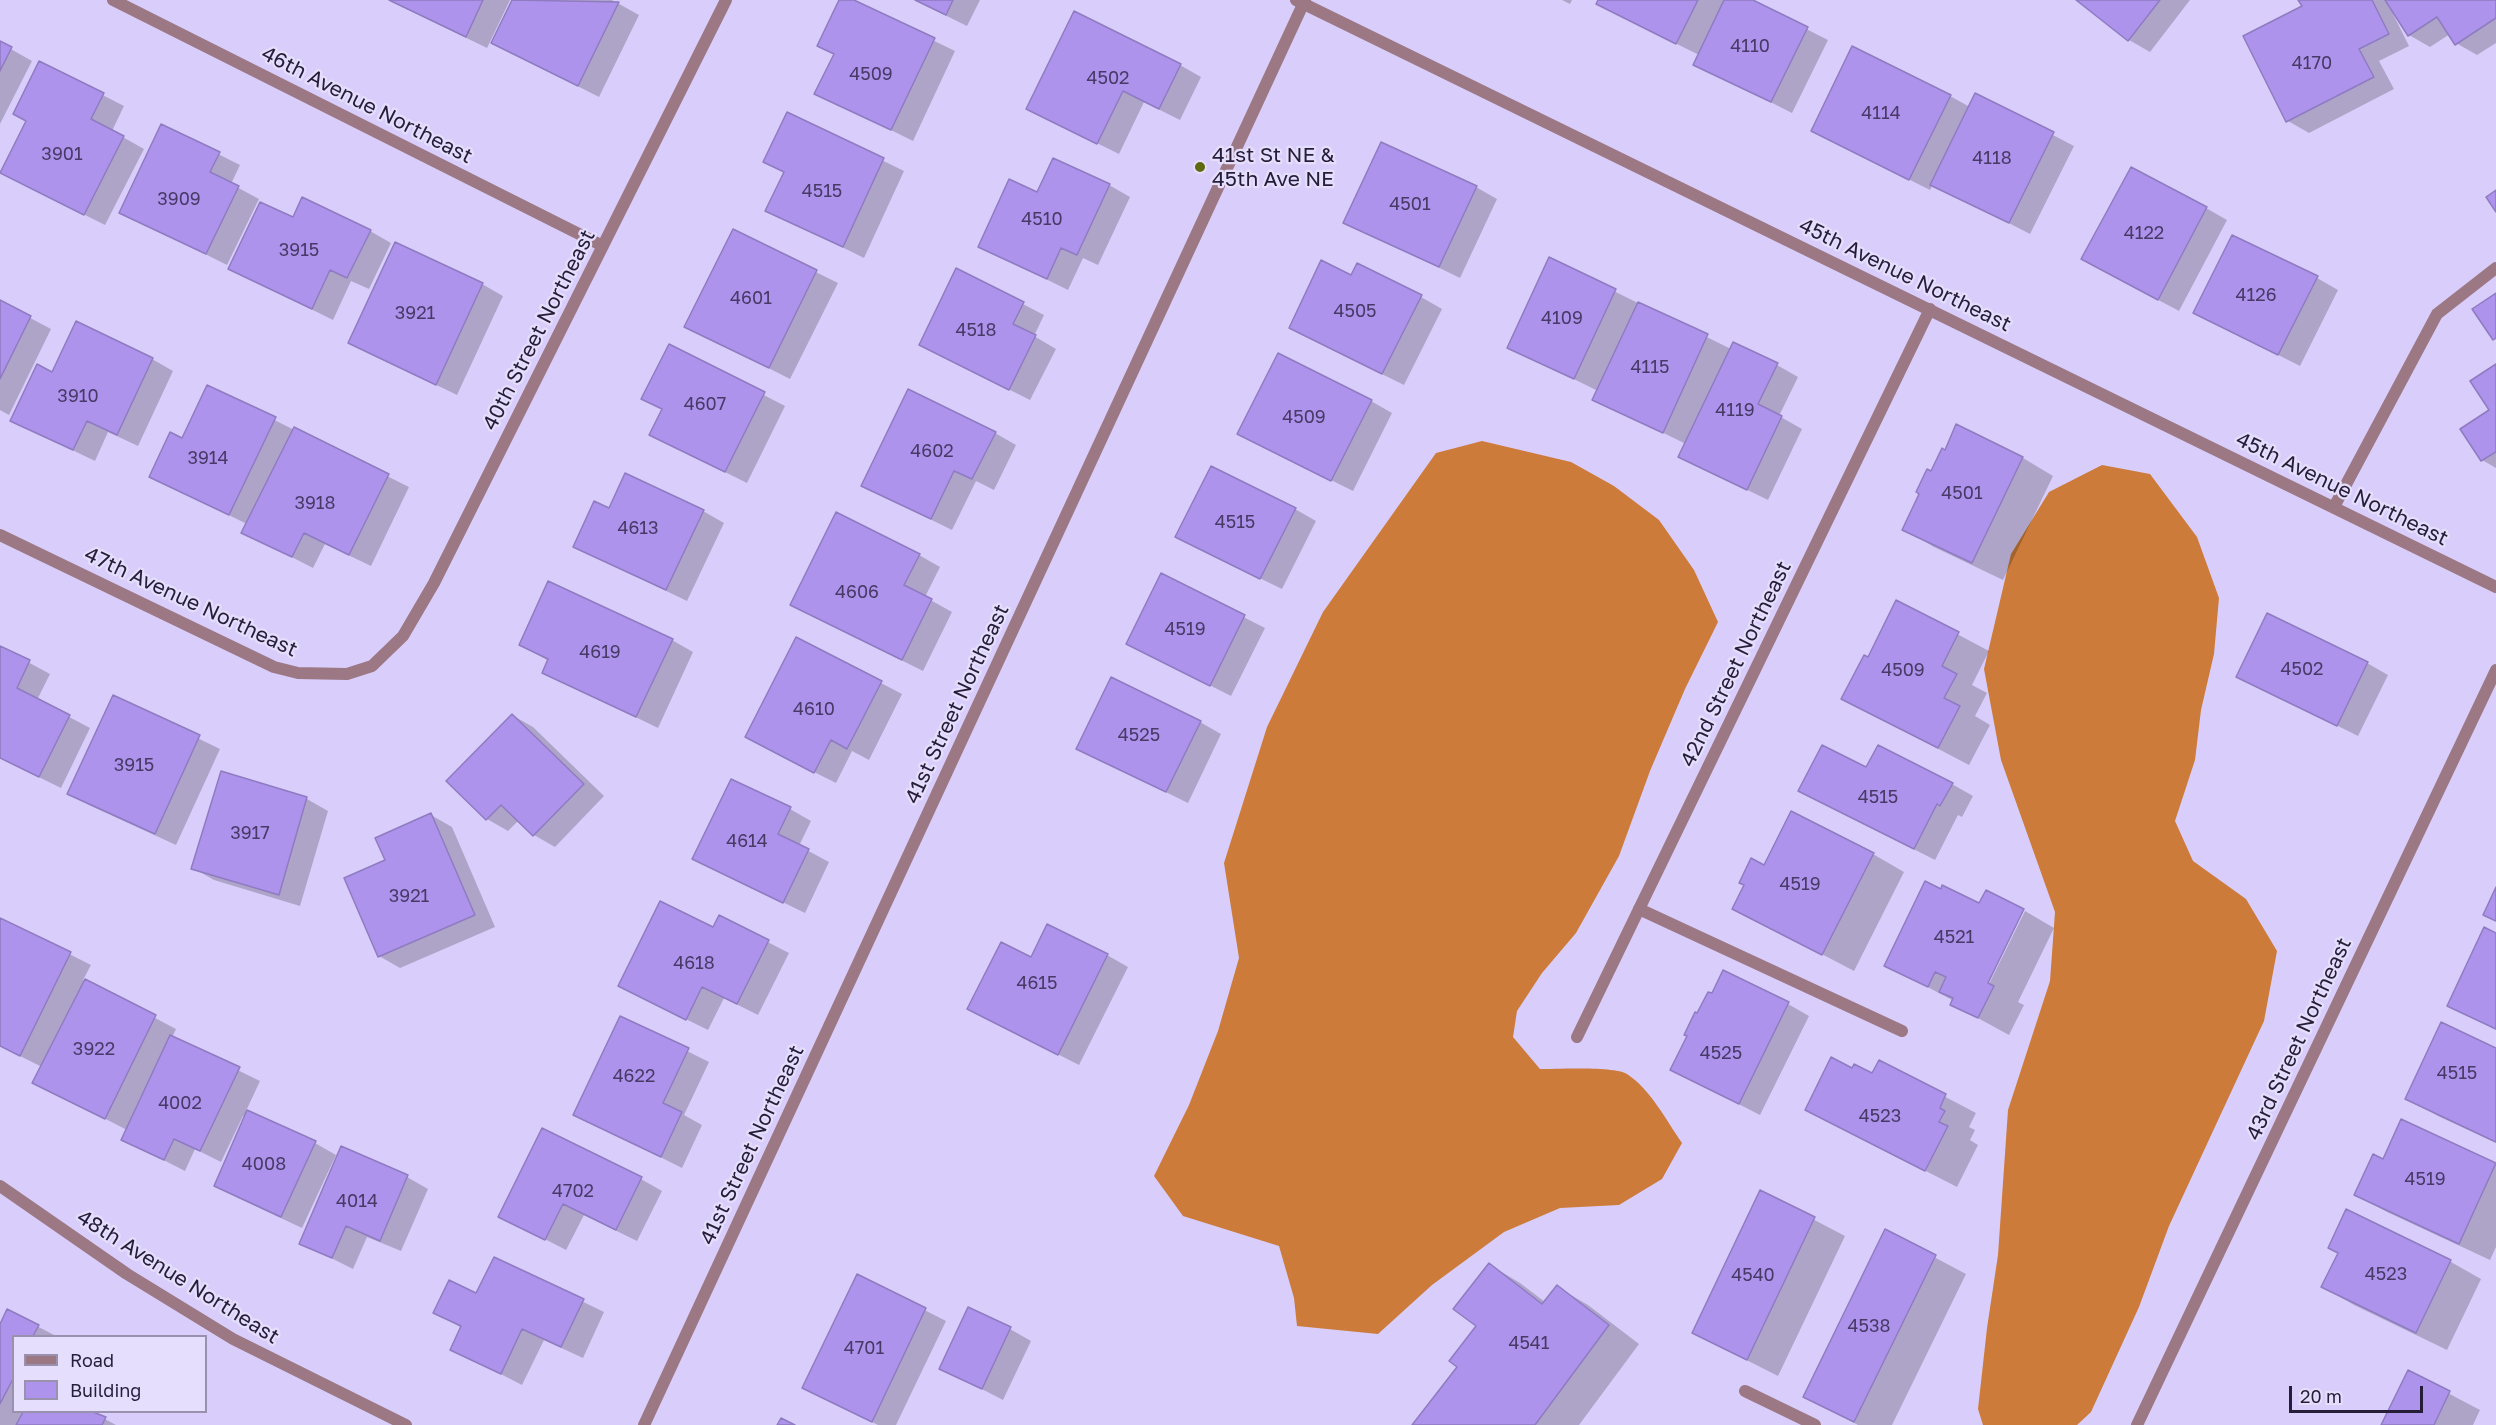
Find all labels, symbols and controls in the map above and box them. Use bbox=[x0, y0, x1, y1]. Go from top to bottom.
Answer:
house number: 4110 bbox=[1730, 35, 1770, 57]
street label: 46th Avenue Northeast bbox=[257, 41, 477, 169]
house number: 4170 bbox=[2292, 52, 2332, 74]
house number: 4509 bbox=[849, 63, 893, 85]
house number: 4502 bbox=[1086, 67, 1130, 89]
house number: 4114 bbox=[1861, 102, 1901, 124]
place label: 41st St NE & 45th Ave NE bbox=[1212, 142, 1335, 192]
house number: 3901 bbox=[41, 143, 83, 165]
house number: 4118 bbox=[1972, 147, 2012, 169]
marker: 41st St NE & 45th Ave NE bbox=[1193, 160, 1207, 174]
house number: 4515 bbox=[802, 180, 842, 202]
house number: 3909 bbox=[157, 188, 201, 210]
house number: 4501 bbox=[1389, 193, 1431, 215]
house number: 4510 bbox=[1021, 208, 1063, 230]
street label: 45th Avenue Northeast bbox=[1795, 213, 2015, 337]
house number: 4122 bbox=[2124, 222, 2164, 244]
street label: 40th Street Northeast bbox=[477, 225, 601, 435]
house number: 3915 bbox=[279, 239, 319, 261]
house number: 4126 bbox=[2235, 284, 2277, 306]
house number: 4601 bbox=[730, 287, 772, 309]
house number: 4505 bbox=[1333, 300, 1377, 322]
house number: 3921 bbox=[395, 302, 435, 324]
house number: 4109 bbox=[1541, 307, 1583, 329]
house number: 4518 bbox=[955, 319, 997, 341]
house number: 4115 bbox=[1631, 356, 1669, 378]
house number: 3910 bbox=[57, 385, 99, 407]
house number: 4607 bbox=[684, 393, 726, 415]
house number: 4119 bbox=[1715, 399, 1755, 421]
house number: 4509 bbox=[1282, 406, 1326, 428]
street label: 45th Avenue Northeast bbox=[2232, 427, 2452, 551]
house number: 4602 bbox=[910, 440, 954, 462]
house number: 3914 bbox=[187, 447, 229, 469]
house number: 4501 bbox=[1941, 482, 1983, 504]
house number: 3918 bbox=[294, 492, 336, 514]
house number: 4515 bbox=[1215, 511, 1255, 533]
house number: 4613 bbox=[617, 517, 659, 539]
street label: 47th Avenue Northeast bbox=[81, 542, 301, 662]
street label: 42nd Street Northeast bbox=[1675, 557, 1797, 771]
house number: 4606 bbox=[835, 581, 879, 603]
street label: 41st Street Northeast bbox=[900, 600, 1014, 808]
house number: 4519 bbox=[1164, 618, 1206, 640]
house number: 4619 bbox=[579, 641, 621, 663]
house number: 4502 bbox=[2280, 658, 2324, 680]
house number: 4509 bbox=[1881, 659, 1925, 681]
house number: 4610 bbox=[793, 698, 835, 720]
house number: 4525 bbox=[1118, 724, 1160, 746]
house number: 3915 bbox=[114, 754, 154, 776]
house number: 4515 bbox=[1858, 786, 1898, 808]
house number: 3917 bbox=[230, 822, 270, 844]
house number: 4614 bbox=[726, 830, 768, 852]
house number: 4519 bbox=[1779, 873, 1821, 895]
house number: 3921 bbox=[389, 885, 429, 907]
house number: 4521 bbox=[1934, 926, 1974, 948]
street label: 43rd Street Northeast bbox=[2241, 934, 2357, 1144]
house number: 4618 bbox=[673, 952, 715, 974]
house number: 4615 bbox=[1016, 972, 1058, 994]
house number: 3922 bbox=[73, 1038, 115, 1060]
street label: 41st Street Northeast bbox=[695, 1041, 809, 1249]
house number: 4525 bbox=[1700, 1042, 1742, 1064]
house number: 4515 bbox=[2437, 1062, 2477, 1084]
house number: 4622 bbox=[613, 1065, 655, 1087]
house number: 4002 bbox=[158, 1092, 202, 1114]
house number: 4523 bbox=[1859, 1105, 1901, 1127]
house number: 4008 bbox=[242, 1153, 286, 1175]
house number: 4519 bbox=[2404, 1168, 2446, 1190]
house number: 4702 bbox=[552, 1180, 594, 1202]
house number: 4014 bbox=[336, 1190, 378, 1212]
street label: 48th Avenue Northeast bbox=[72, 1204, 284, 1350]
house number: 4523 bbox=[2365, 1263, 2407, 1285]
house number: 4540 bbox=[1731, 1264, 1775, 1286]
house number: 4538 bbox=[1848, 1315, 1890, 1337]
house number: 4541 bbox=[1508, 1332, 1550, 1354]
legend bbox=[12, 1335, 207, 1413]
house number: 4701 bbox=[844, 1337, 884, 1359]
text: Road bbox=[70, 1349, 114, 1371]
scale bar bbox=[2292, 1374, 2426, 1412]
text: Building bbox=[70, 1379, 141, 1401]
text: 20 m bbox=[2300, 1385, 2342, 1407]

